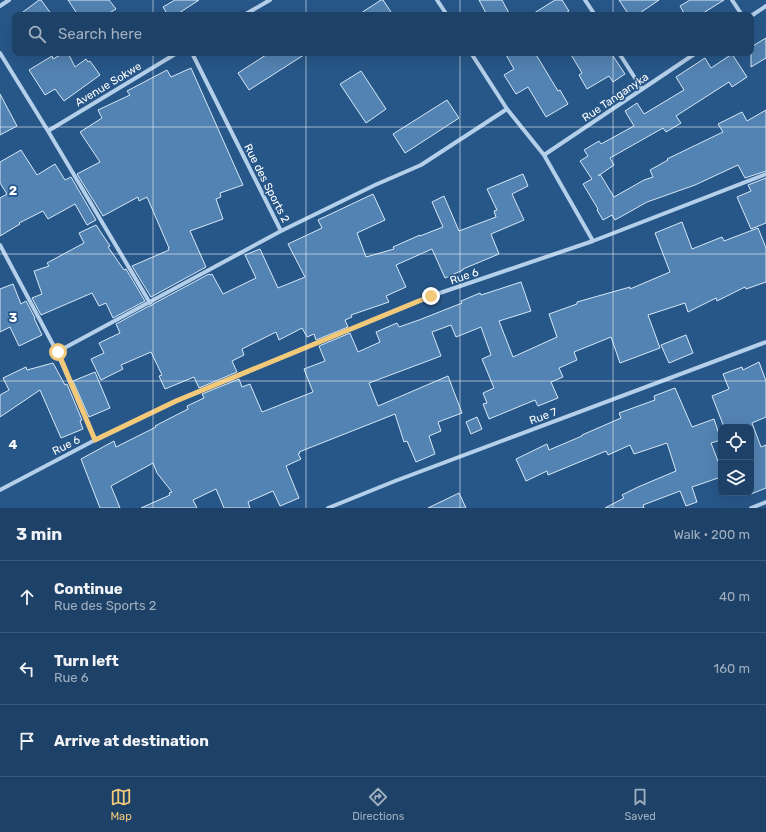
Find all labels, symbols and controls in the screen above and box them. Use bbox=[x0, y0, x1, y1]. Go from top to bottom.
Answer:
search box bbox=[12, 12, 754, 56]
icon: search bbox=[26, 23, 48, 45]
text: Search here bbox=[58, 25, 142, 43]
street label: Avenue Sokwe bbox=[73, 60, 144, 109]
street label: Rue Tanganyka bbox=[580, 70, 651, 124]
street label: Rue des Sports 2 bbox=[241, 142, 292, 225]
text: 2 bbox=[9, 183, 17, 198]
street label: Rue 6 bbox=[448, 265, 480, 287]
route end bbox=[422, 287, 440, 305]
text: 3 bbox=[9, 310, 18, 325]
route start bbox=[49, 343, 67, 361]
street label: Rue 7 bbox=[528, 405, 559, 427]
map controls bbox=[718, 424, 754, 496]
button: locate bbox=[718, 424, 754, 460]
street label: Rue 6 bbox=[50, 433, 83, 458]
text: 4 bbox=[9, 437, 18, 452]
button: layers bbox=[718, 460, 754, 496]
text: 3 min bbox=[16, 524, 62, 544]
text: Walk · 200 m bbox=[673, 527, 750, 542]
text: Continue bbox=[54, 580, 123, 598]
icon: ahead bbox=[16, 586, 38, 608]
text: 40 m bbox=[719, 589, 750, 604]
text: Rue des Sports 2 bbox=[54, 598, 156, 613]
text: Turn left bbox=[54, 652, 119, 670]
icon: left bbox=[16, 658, 38, 680]
text: 160 m bbox=[714, 661, 750, 676]
text: Rue 6 bbox=[54, 670, 89, 685]
icon: arrive bbox=[16, 730, 38, 752]
text: Arrive at destination bbox=[54, 732, 209, 750]
tab: Map bbox=[110, 786, 132, 823]
tab: Directions bbox=[352, 786, 404, 823]
tab: Saved bbox=[625, 786, 656, 823]

